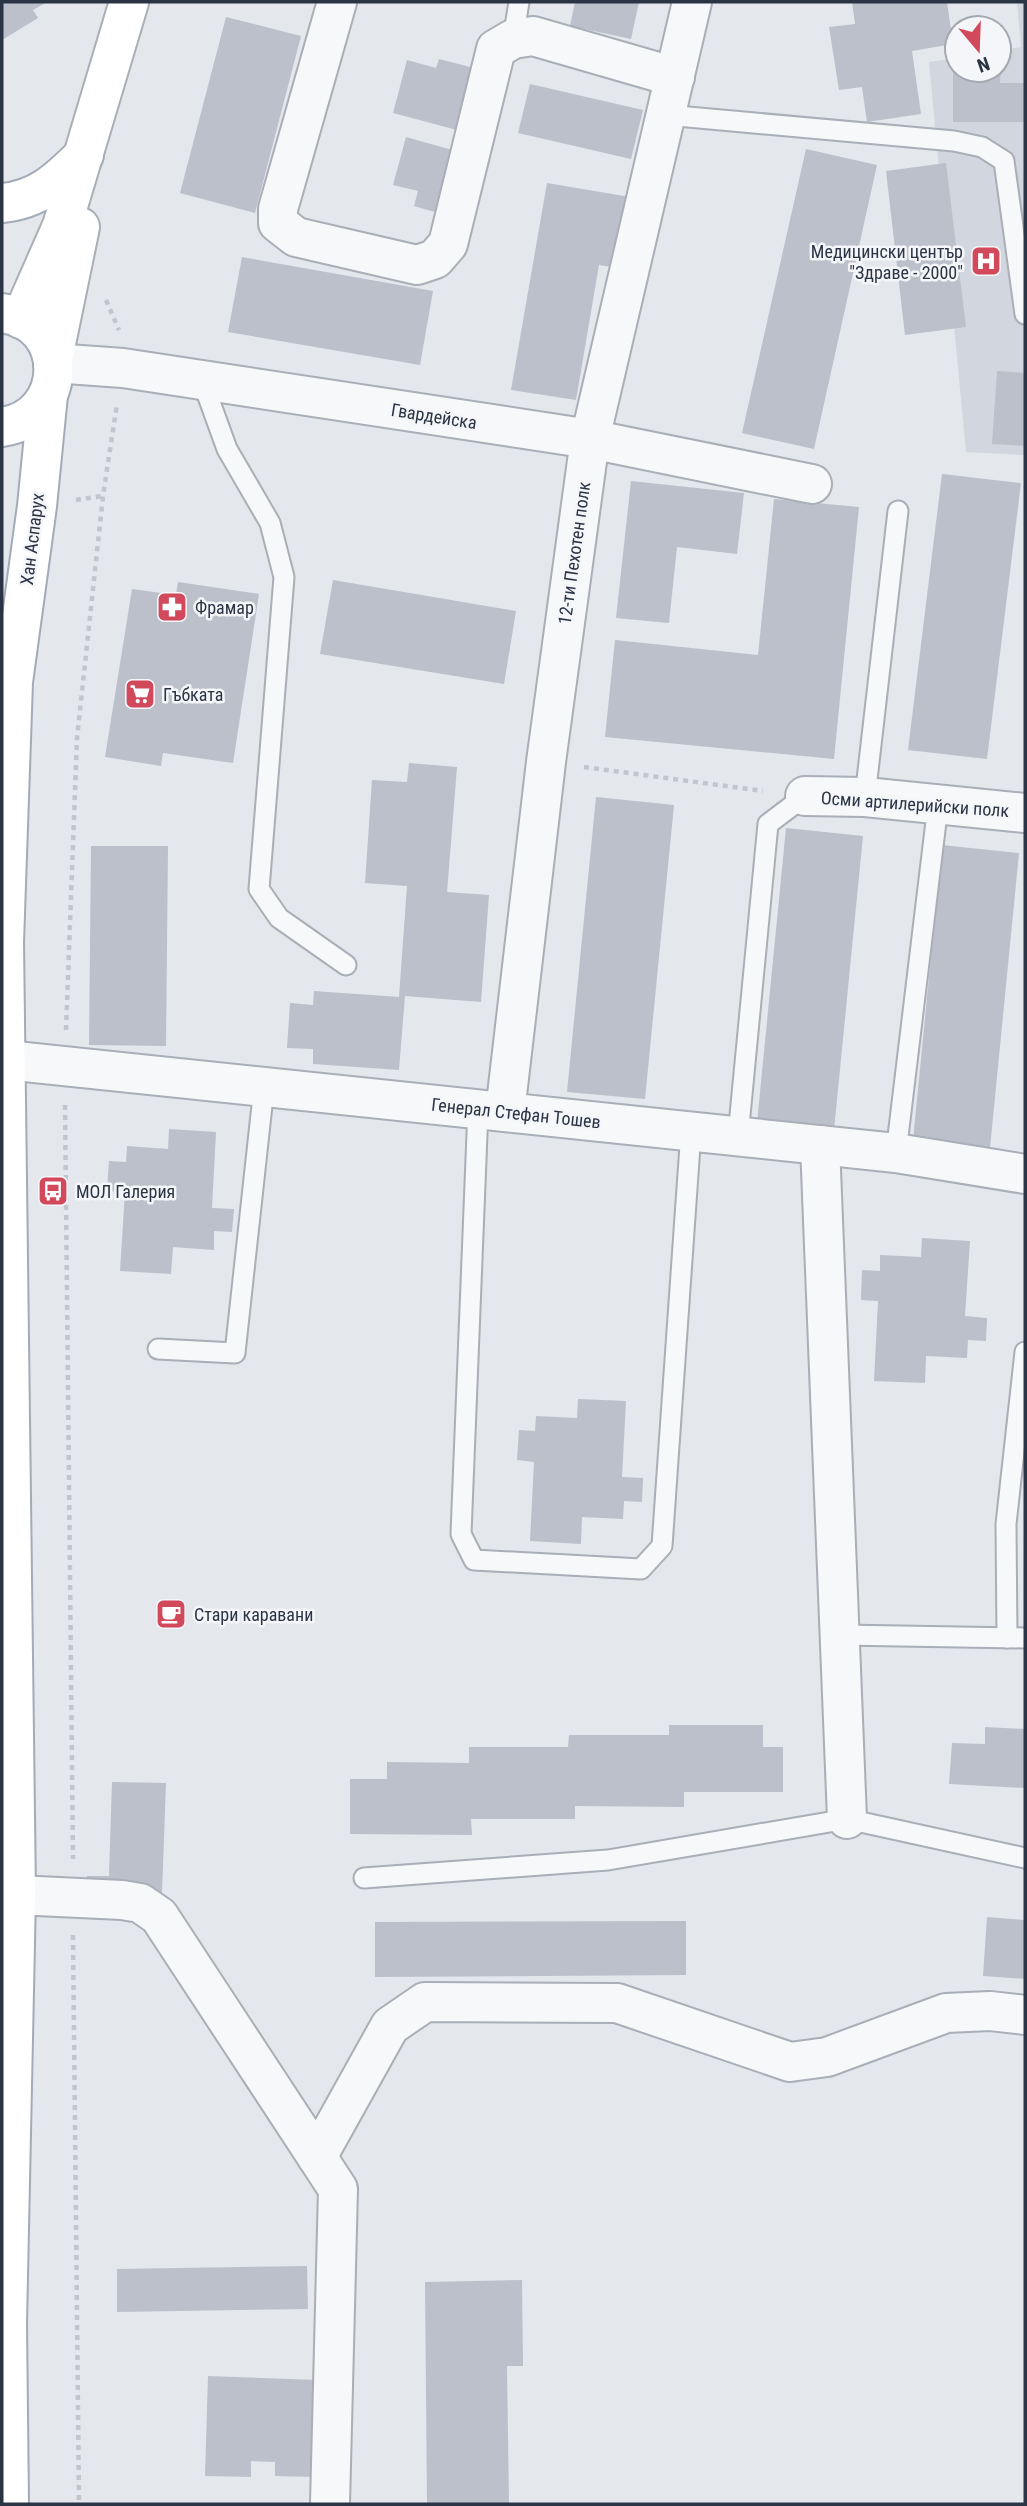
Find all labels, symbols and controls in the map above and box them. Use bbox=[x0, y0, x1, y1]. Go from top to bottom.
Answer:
north arrow bbox=[943, 14, 1013, 84]
text: N bbox=[974, 52, 993, 77]
place label: Медицински център "Здраве - 2000" bbox=[811, 241, 963, 283]
hospital icon: Медицински център "Здраве - 2000" bbox=[969, 244, 1003, 278]
street label: Гвардейска bbox=[390, 399, 478, 433]
street label: 12-ти Пехотен полк bbox=[554, 480, 594, 626]
street label: Хан Аспарух bbox=[16, 492, 48, 586]
pharmacy icon: Фрамар bbox=[155, 590, 189, 624]
place label: Фрамар bbox=[195, 597, 254, 618]
supermarket icon: Гъбката bbox=[123, 677, 157, 711]
place label: Гъбката bbox=[163, 684, 223, 705]
street label: Осми артилерийски полк bbox=[820, 787, 1010, 821]
street label: Генерал Стефан Тошев bbox=[430, 1094, 602, 1132]
bus stop icon: МОЛ Галерия bbox=[36, 1174, 70, 1208]
place label: МОЛ Галерия bbox=[76, 1181, 175, 1202]
cafe icon: Стари каравани bbox=[154, 1597, 188, 1631]
place label: Стари каравани bbox=[194, 1604, 313, 1625]

